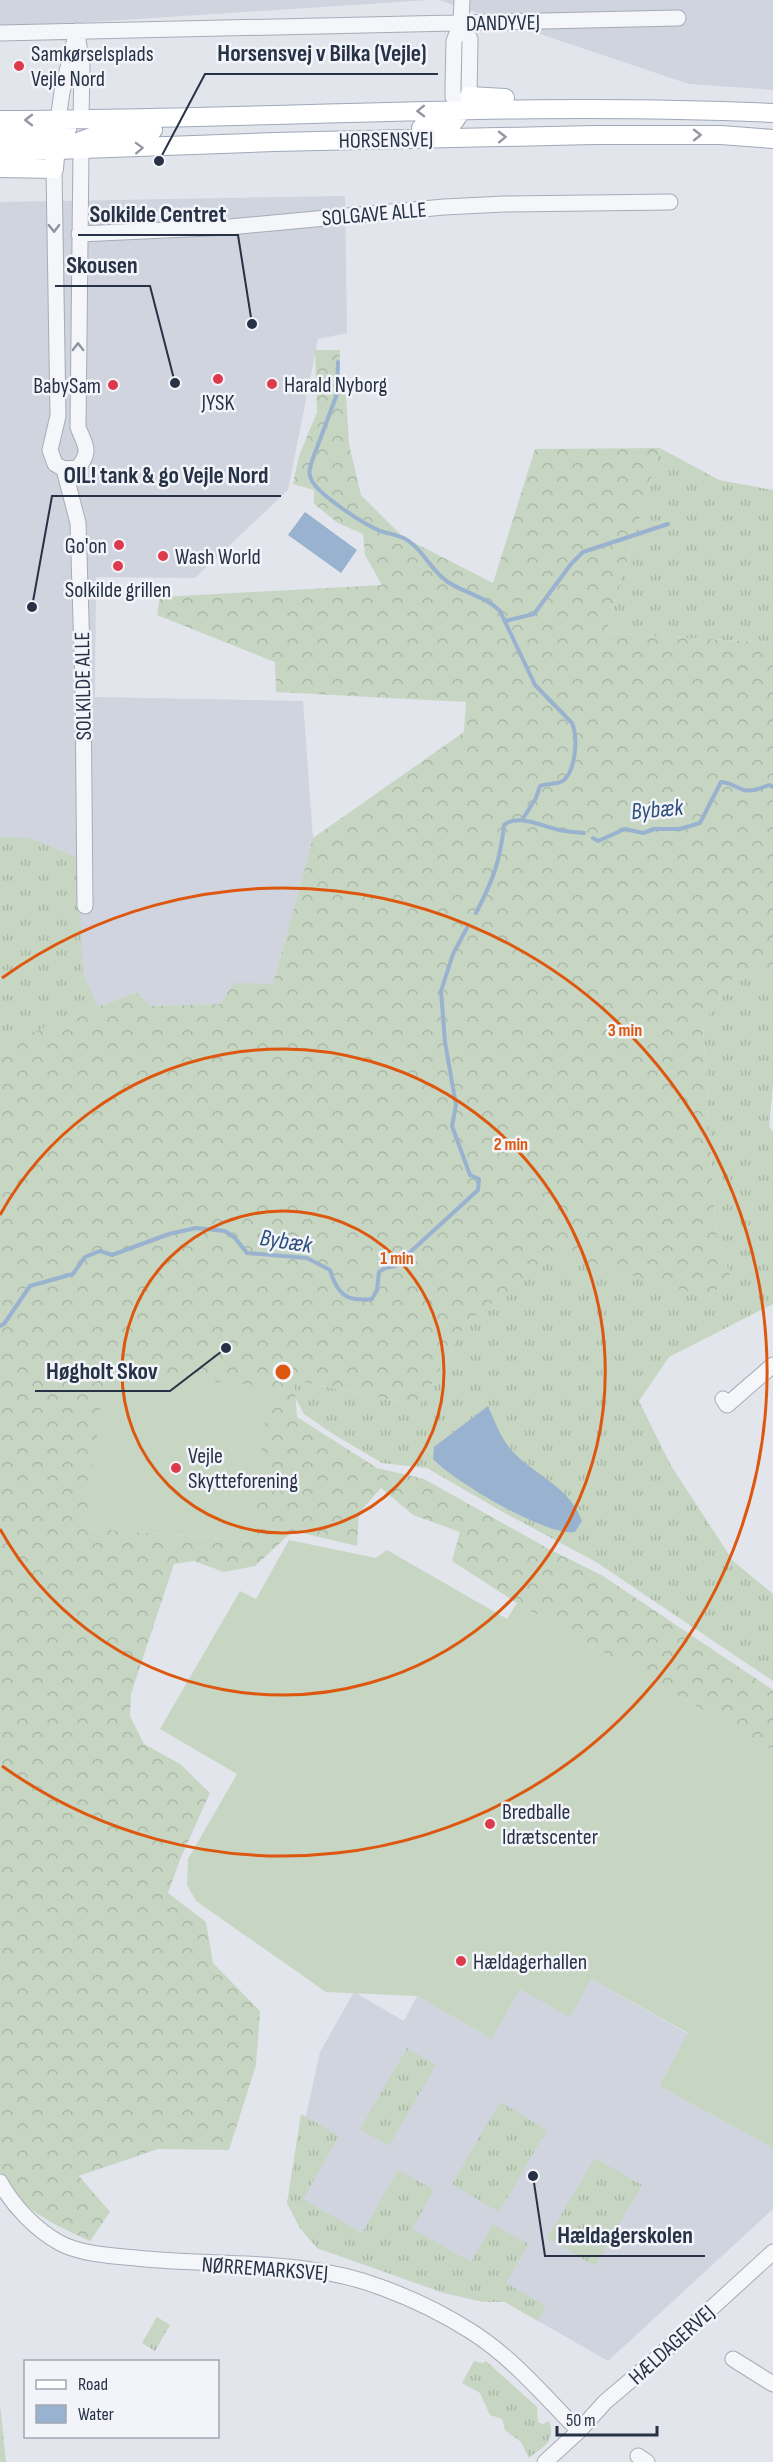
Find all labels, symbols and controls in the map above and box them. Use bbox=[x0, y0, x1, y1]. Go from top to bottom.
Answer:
street label: DANDYVEJ bbox=[466, 9, 540, 38]
callout: Horsensvej v Bilka (Vejle) bbox=[205, 32, 438, 74]
text: Horsensvej v Bilka (Vejle) bbox=[217, 39, 427, 68]
place label: Samkørselsplads Vejle Nord bbox=[31, 41, 154, 93]
marker: Samkørselsplads Vejle Nord bbox=[12, 59, 26, 73]
one-way arrow bbox=[416, 105, 425, 117]
one-way arrow bbox=[25, 114, 34, 126]
street label: HORSENSVEJ bbox=[338, 126, 434, 155]
one-way arrow bbox=[692, 129, 701, 141]
one-way arrow bbox=[498, 131, 507, 143]
one-way arrow bbox=[135, 142, 144, 154]
callout: Solkilde Centret bbox=[78, 193, 238, 235]
street label: SOLGAVE ALLE bbox=[321, 196, 428, 233]
text: Solkilde Centret bbox=[90, 200, 227, 229]
one-way arrow bbox=[48, 223, 60, 232]
callout: Skousen bbox=[55, 244, 150, 286]
text: Skousen bbox=[66, 251, 138, 280]
one-way arrow bbox=[72, 342, 84, 351]
marker: JYSK bbox=[211, 372, 225, 386]
place label: Harald Nyborg bbox=[284, 372, 388, 399]
place label: BabySam bbox=[33, 373, 101, 400]
marker: Harald Nyborg bbox=[265, 377, 279, 391]
marker: BabySam bbox=[106, 378, 120, 392]
place label: JYSK bbox=[201, 390, 234, 417]
callout: OIL! tank & go Vejle Nord bbox=[52, 454, 281, 496]
text: OIL! tank & go Vejle Nord bbox=[64, 461, 268, 490]
place label: Go'on bbox=[65, 533, 107, 560]
marker: Go'on bbox=[112, 538, 126, 552]
place label: Wash World bbox=[175, 544, 261, 571]
marker: Wash World bbox=[156, 549, 170, 563]
marker: Solkilde grillen bbox=[111, 559, 125, 573]
place label: Solkilde grillen bbox=[65, 577, 171, 604]
street label: SOLKILDE ALLE bbox=[69, 631, 98, 741]
water label: Bybæk bbox=[630, 793, 685, 826]
text: 3 min bbox=[608, 1020, 642, 1041]
text: 2 min bbox=[494, 1134, 528, 1155]
water label: Bybæk bbox=[258, 1223, 315, 1260]
text: 1 min bbox=[380, 1248, 414, 1269]
callout: Høgholt Skov bbox=[35, 1349, 170, 1391]
text: Høgholt Skov bbox=[46, 1357, 158, 1386]
centre of rings bbox=[273, 1362, 293, 1382]
place label: Vejle Skytteforening bbox=[188, 1443, 298, 1495]
marker: Vejle Skytteforening bbox=[169, 1461, 183, 1475]
place label: Bredballe Idrætscenter bbox=[502, 1799, 598, 1851]
marker: Bredballe Idrætscenter bbox=[483, 1817, 497, 1831]
place label: Hældagerhallen bbox=[473, 1949, 587, 1976]
marker: Hældagerhallen bbox=[454, 1954, 468, 1968]
callout: Hældagerskolen bbox=[545, 2214, 705, 2256]
text: Hældagerskolen bbox=[557, 2221, 693, 2250]
street label: NØRREMARKSVEJ bbox=[201, 2252, 329, 2287]
street label: HÆLDAGERVEJ bbox=[623, 2299, 721, 2391]
legend bbox=[24, 2360, 219, 2438]
text: Road bbox=[78, 2374, 108, 2395]
scale bar bbox=[557, 2399, 658, 2437]
text: Water bbox=[78, 2404, 114, 2425]
text: 50 m bbox=[566, 2410, 596, 2431]

